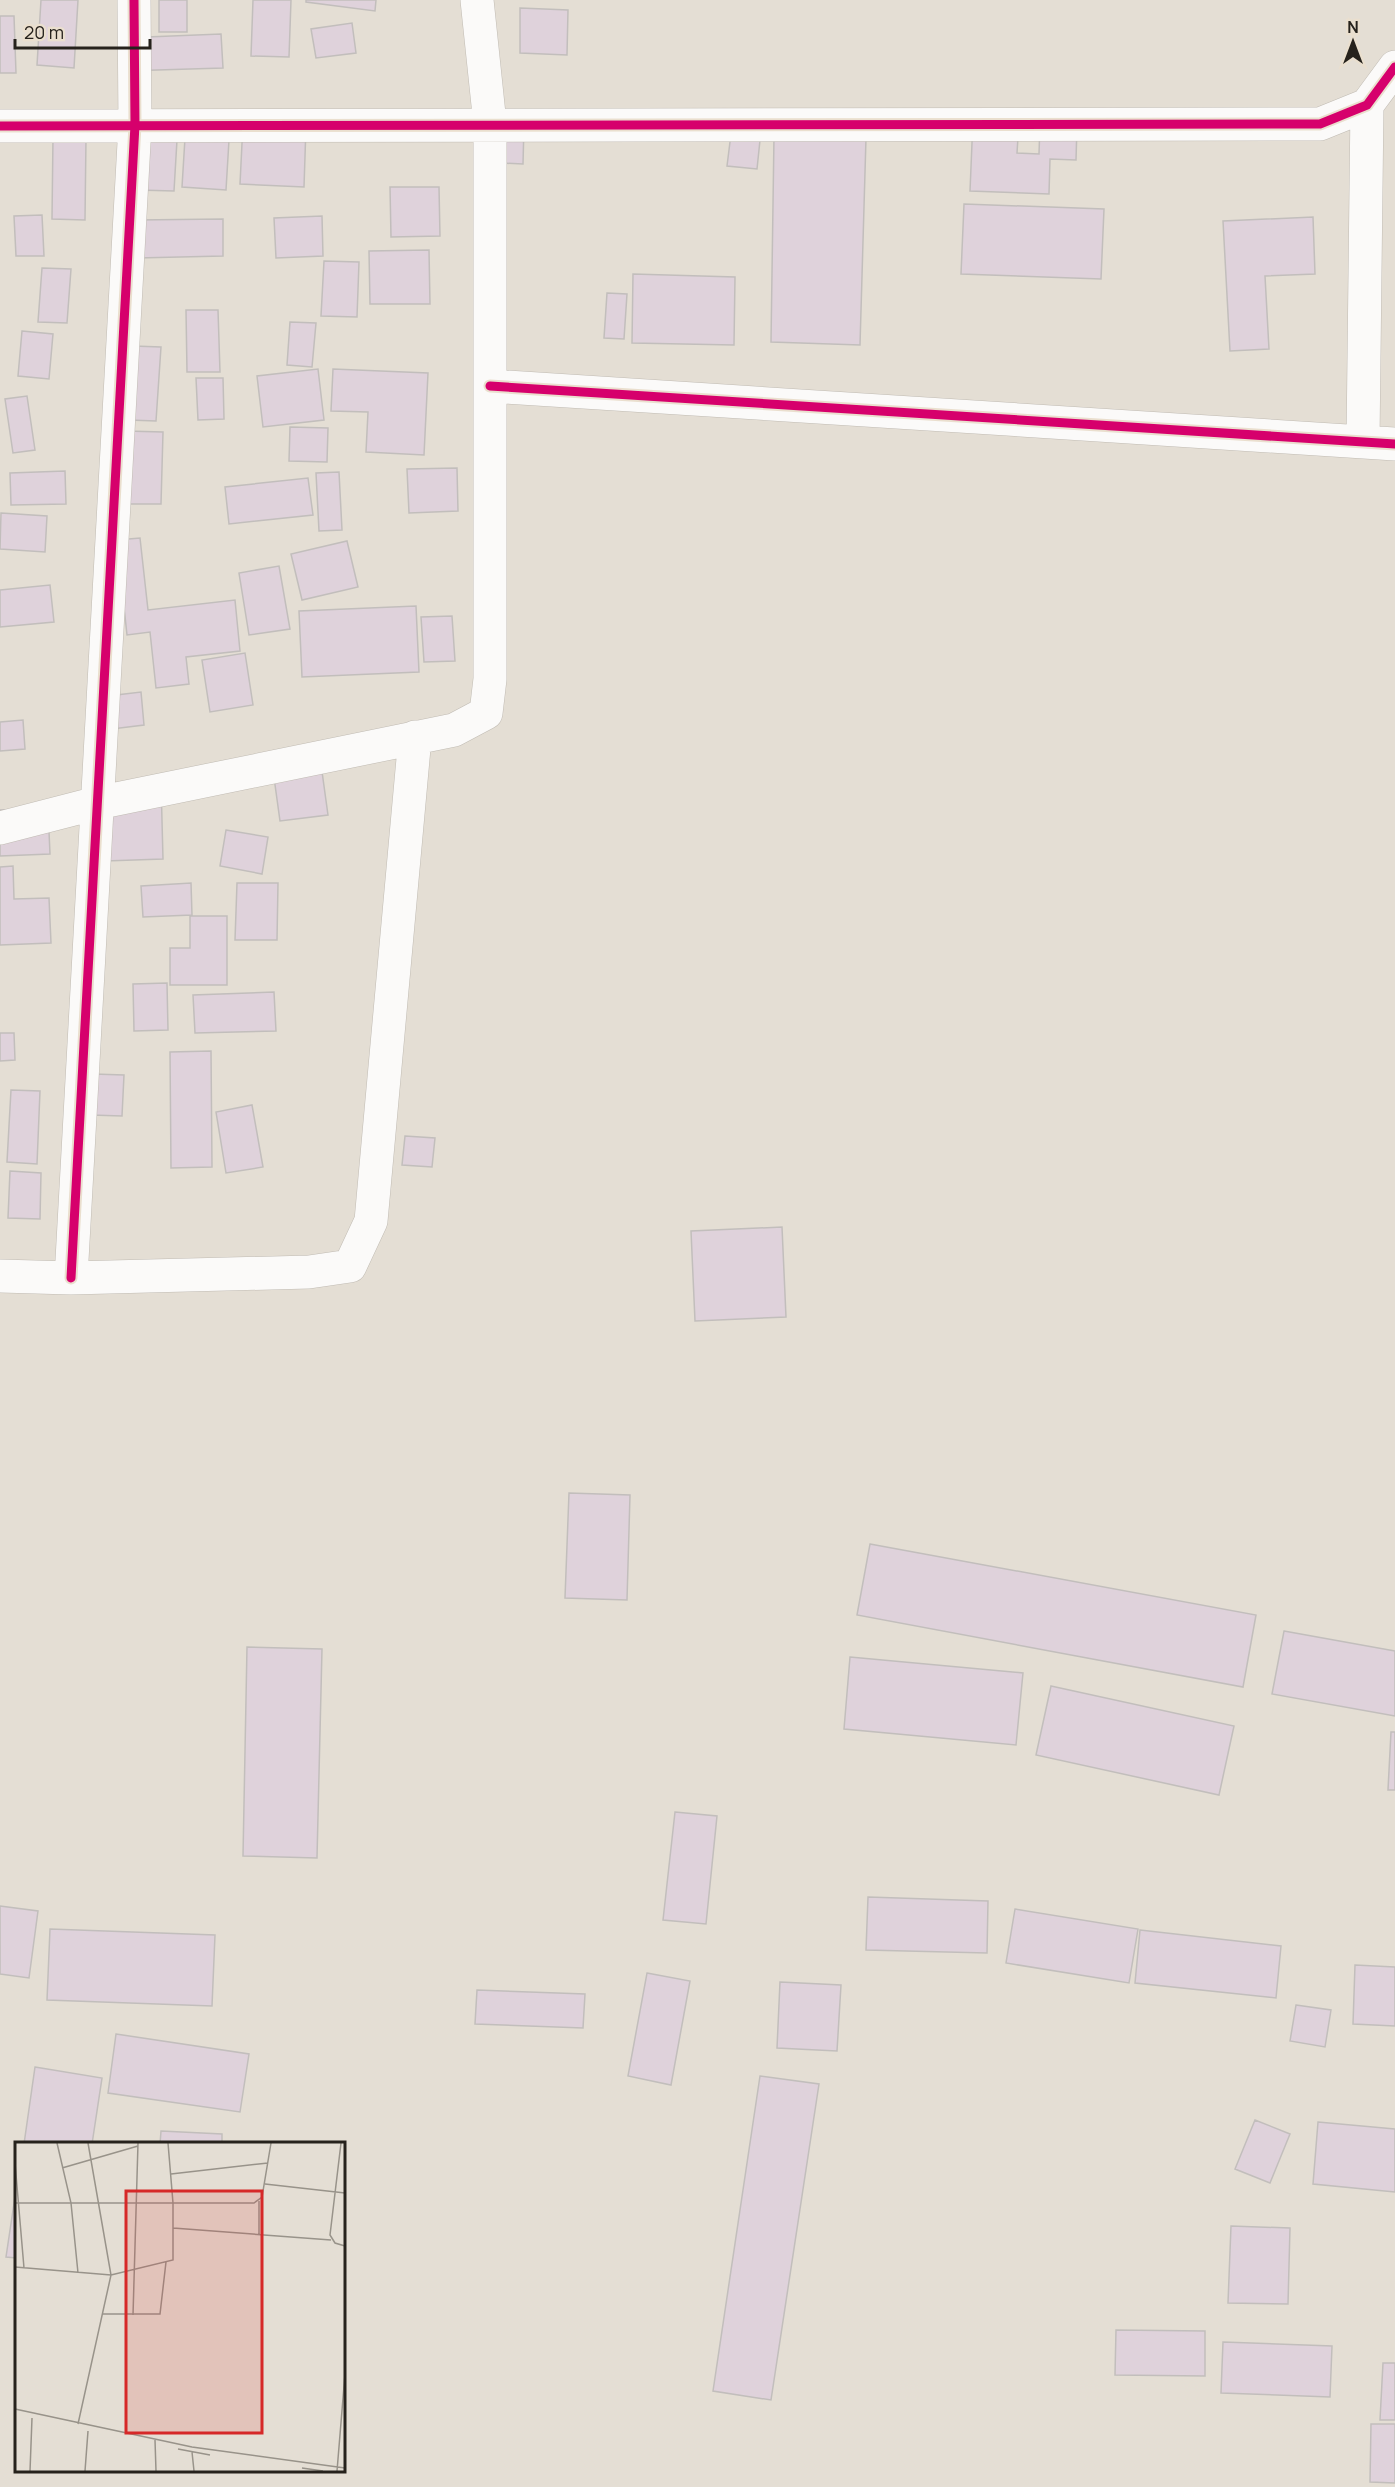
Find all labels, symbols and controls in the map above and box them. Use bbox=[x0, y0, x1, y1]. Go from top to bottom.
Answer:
scale bar bbox=[15, 12, 150, 50]
north arrow bbox=[1323, 12, 1383, 72]
text: N bbox=[1347, 16, 1359, 38]
text: 20 m bbox=[24, 20, 64, 44]
inset map bbox=[15, 2142, 345, 2472]

